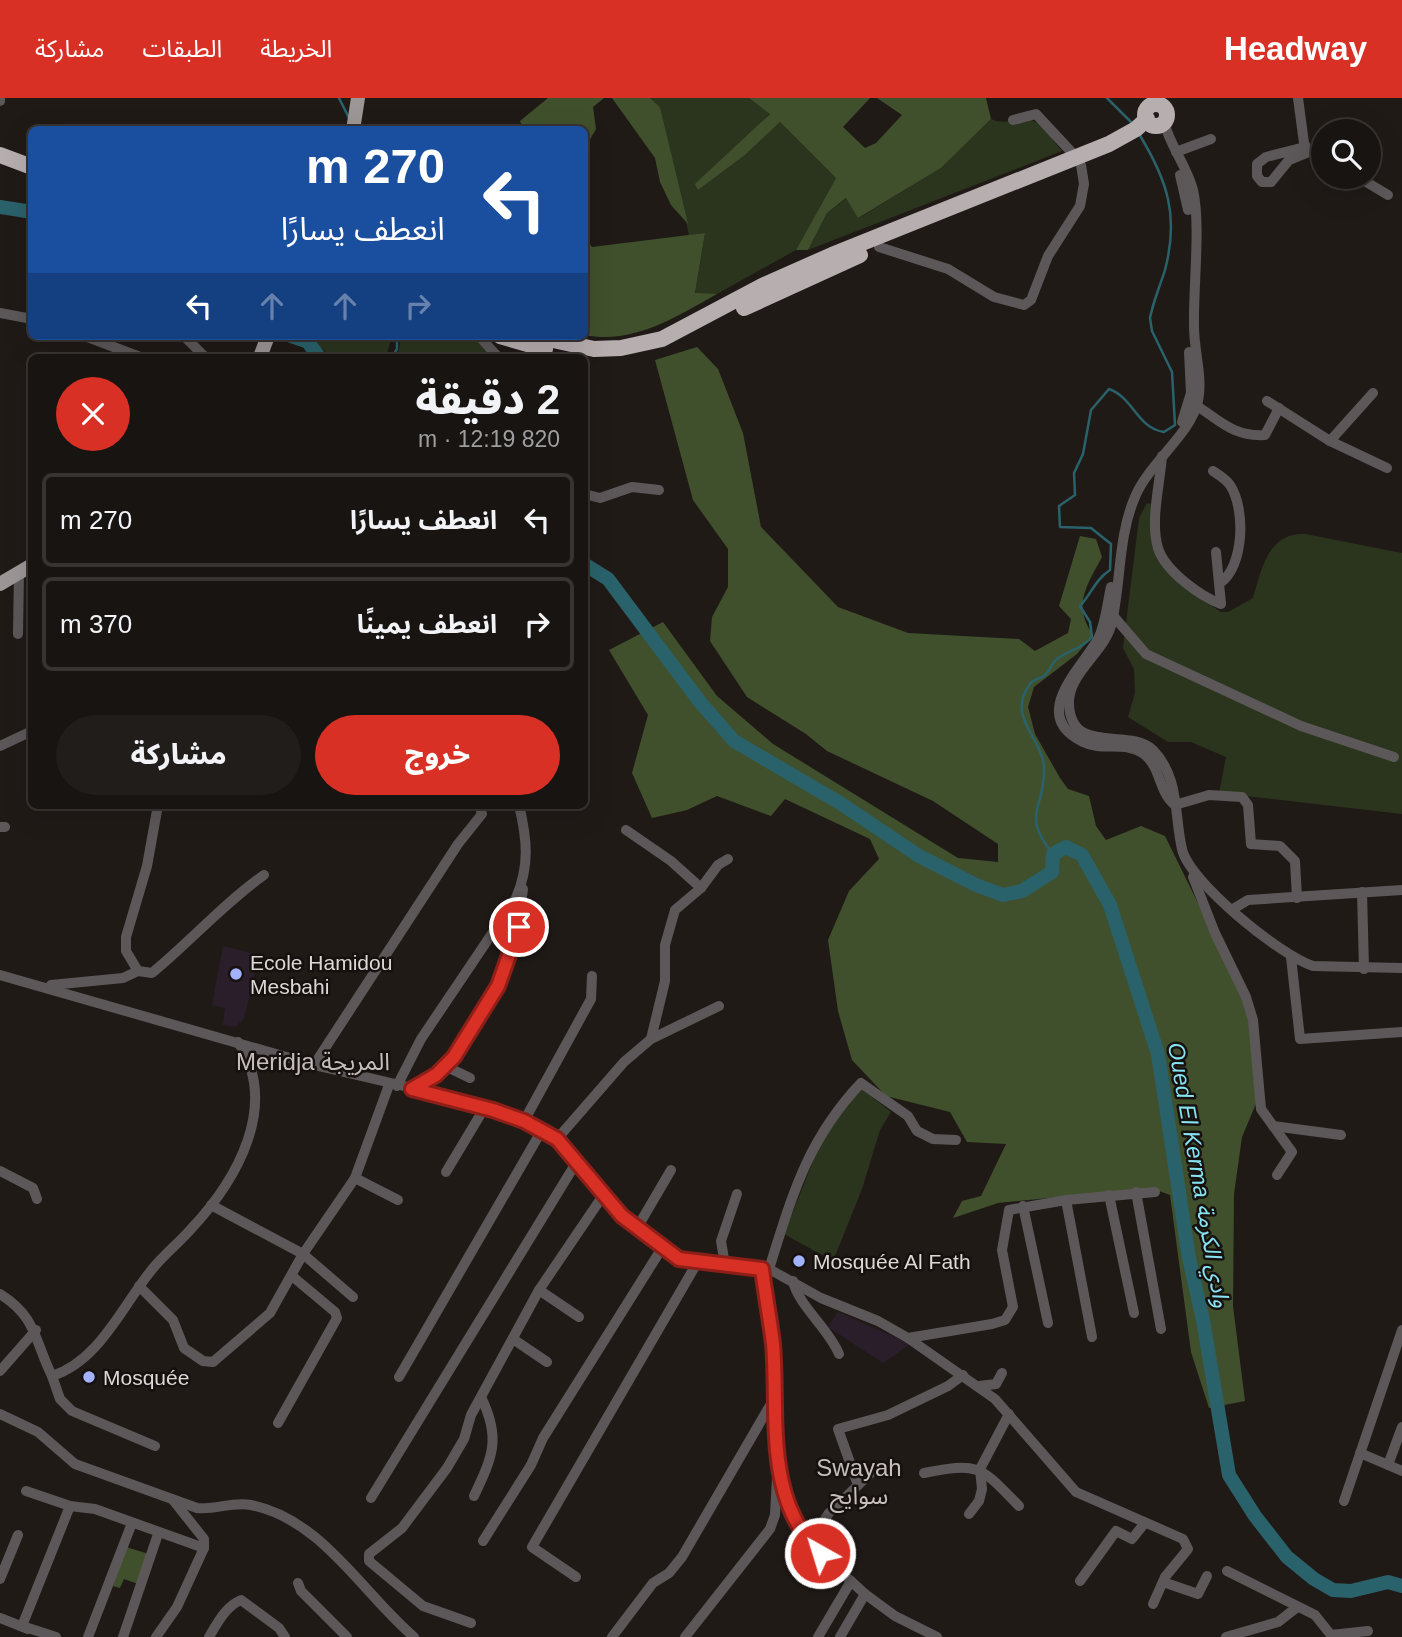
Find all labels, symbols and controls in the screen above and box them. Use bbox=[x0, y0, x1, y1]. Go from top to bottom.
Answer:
text: Headway bbox=[1224, 30, 1367, 67]
text: مشاركة bbox=[35, 35, 104, 62]
text: الطبقات bbox=[142, 35, 222, 62]
text: الخريطة bbox=[260, 35, 332, 62]
map controls bbox=[1311, 119, 1381, 189]
button: search bbox=[1311, 119, 1381, 189]
text: 270 m bbox=[306, 139, 445, 193]
icon: left bbox=[469, 154, 560, 245]
text: انعطف يسارًا bbox=[281, 211, 445, 247]
icon: left bbox=[180, 287, 218, 325]
icon: ahead bbox=[253, 287, 291, 325]
icon: ahead bbox=[326, 287, 364, 325]
icon: right bbox=[399, 287, 437, 325]
text: 2 دقيقة bbox=[415, 376, 560, 423]
button: close bbox=[56, 377, 130, 451]
text: 820 m · 12:19 bbox=[418, 426, 560, 452]
icon: left bbox=[518, 501, 556, 539]
text: 270 m bbox=[60, 505, 132, 535]
text: انعطف يسارًا bbox=[350, 505, 497, 535]
icon: right bbox=[518, 605, 556, 643]
text: 370 m bbox=[60, 609, 132, 639]
text: انعطف يمينًا bbox=[357, 609, 497, 639]
button: مشاركة bbox=[56, 715, 301, 795]
button: خروج bbox=[315, 715, 560, 795]
pin bbox=[489, 897, 549, 957]
icon: arrive bbox=[500, 908, 538, 946]
place label: Ecole Hamidou Mesbahi bbox=[250, 951, 392, 998]
marker: Ecole Hamidou Mesbahi bbox=[228, 966, 244, 982]
water label: Oued El Kerma وادي الكرمة bbox=[1158, 1040, 1235, 1311]
district label: Meridja المريجة bbox=[236, 1048, 390, 1076]
place label: Mosquée Al Fath bbox=[813, 1250, 971, 1273]
marker: Mosquée Al Fath bbox=[791, 1253, 807, 1269]
place label: Mosquée bbox=[103, 1366, 189, 1389]
marker: Mosquée bbox=[81, 1369, 97, 1385]
district label: Swayah سوايح bbox=[816, 1454, 902, 1513]
position arrow bbox=[783, 1516, 857, 1590]

